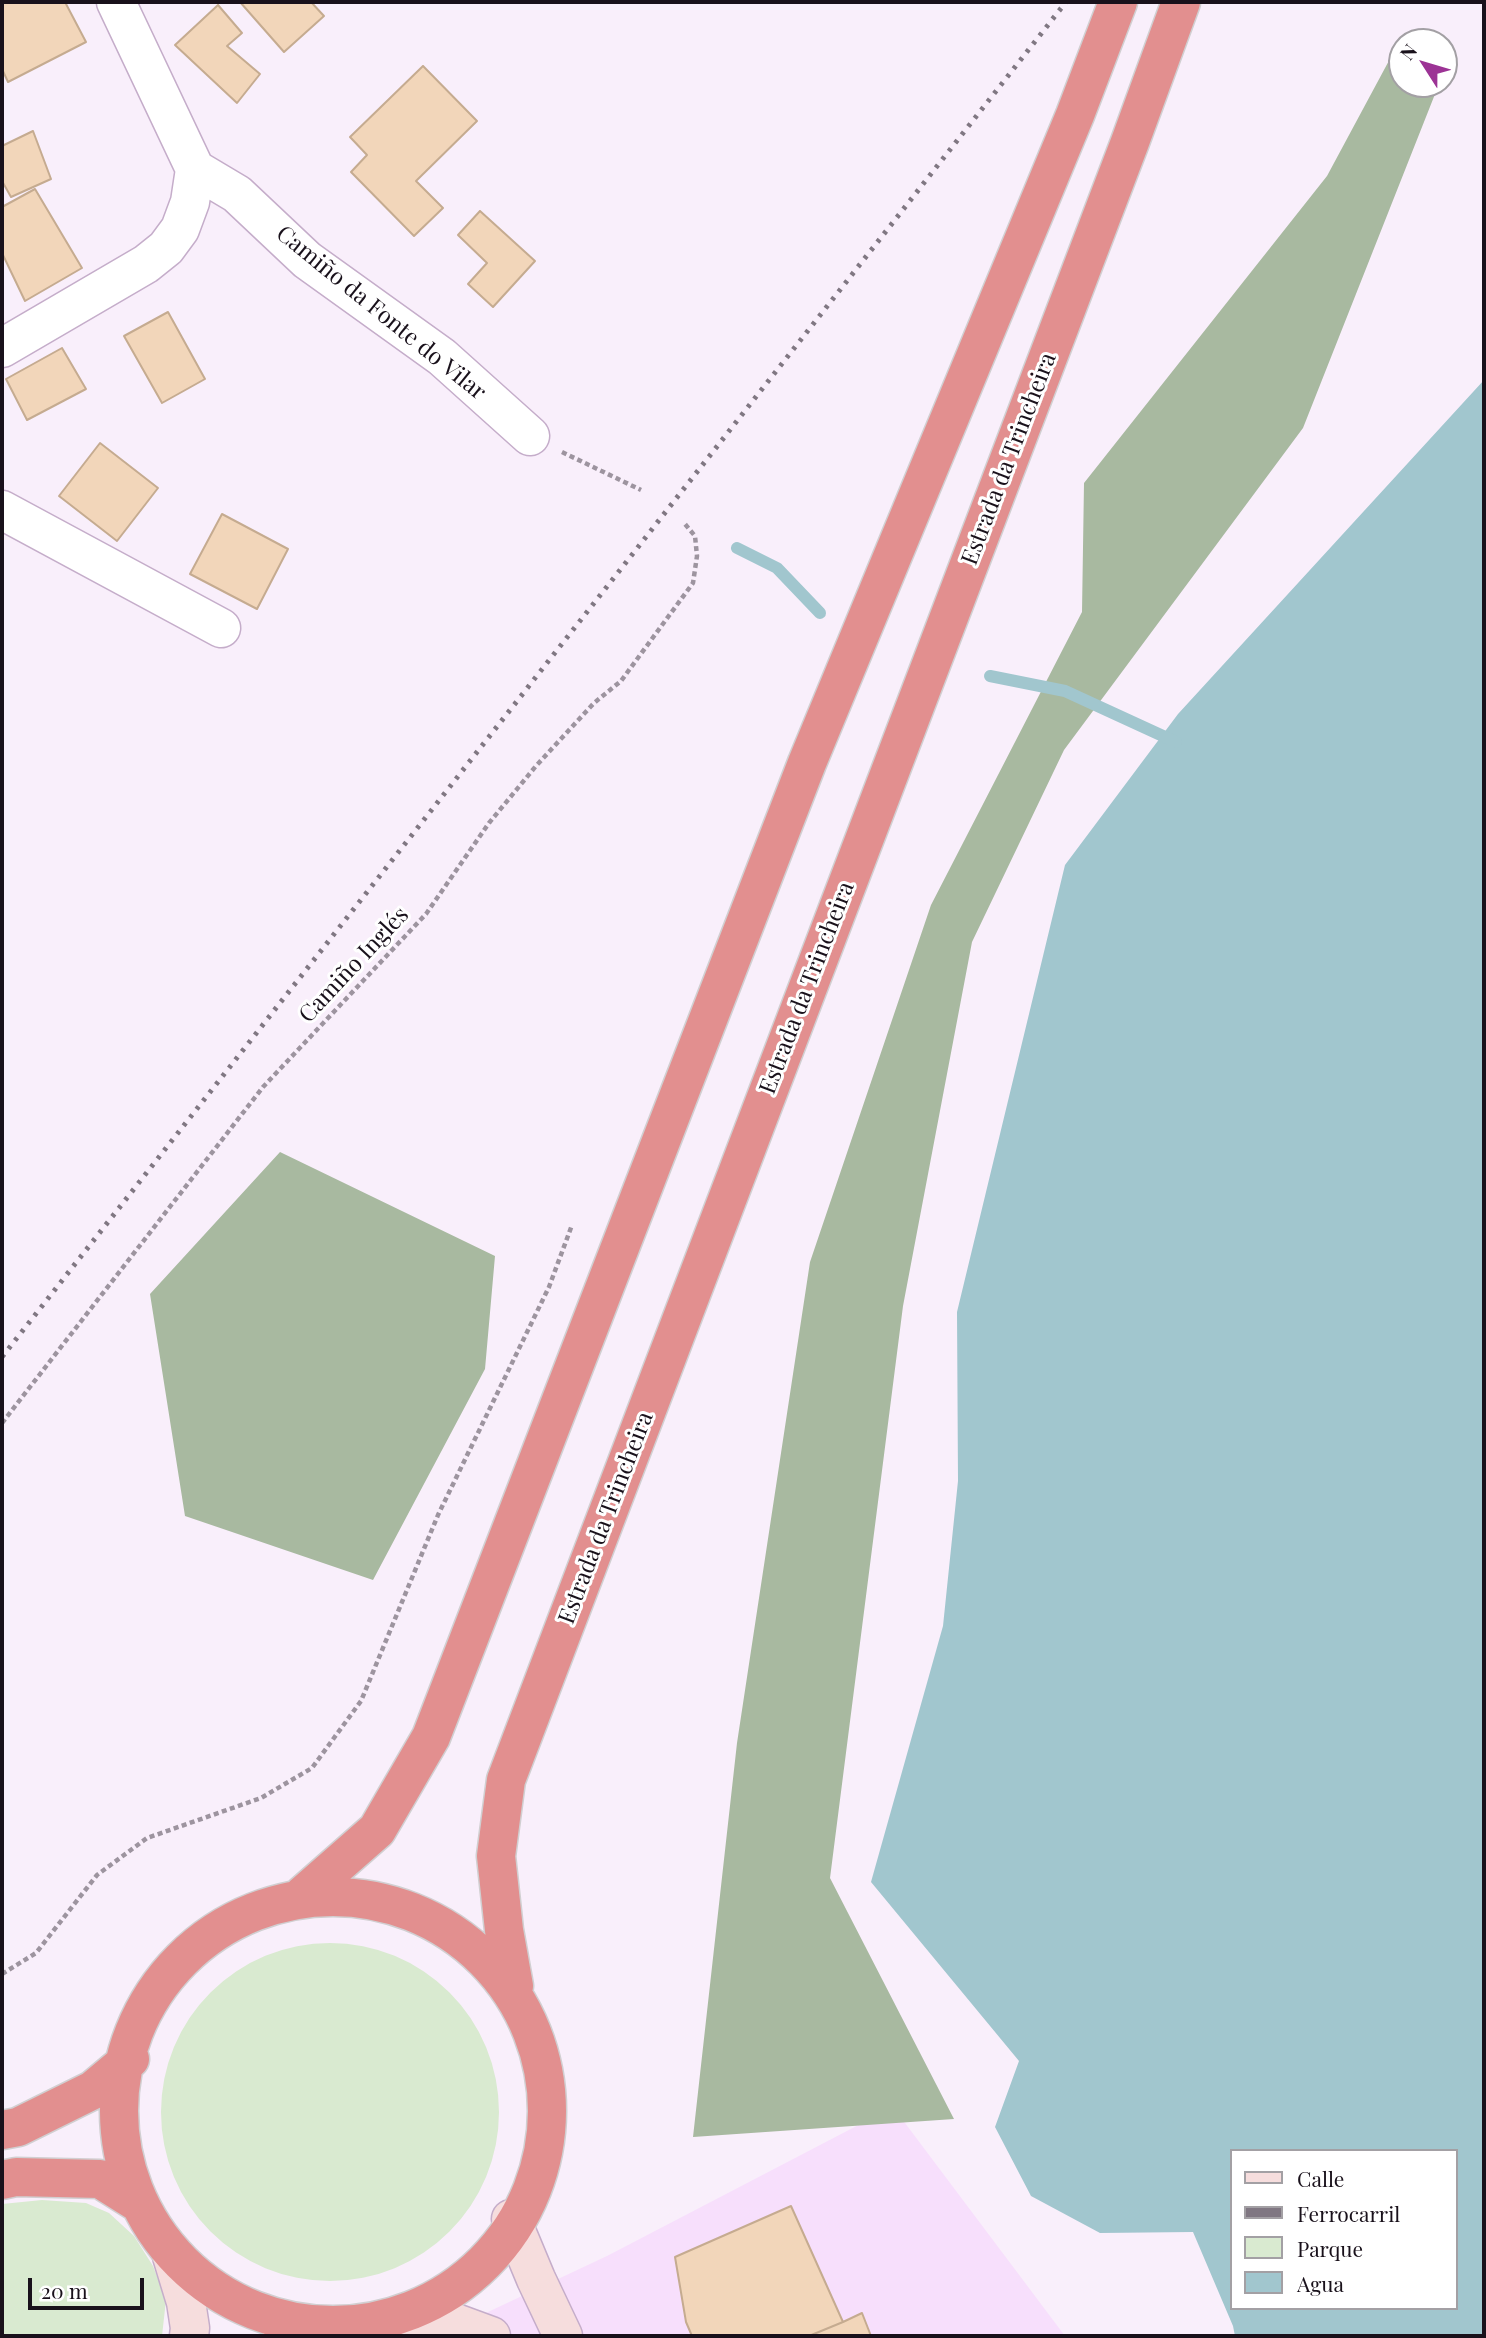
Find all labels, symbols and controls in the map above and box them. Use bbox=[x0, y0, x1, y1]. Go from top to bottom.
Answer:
north arrow bbox=[1388, 28, 1458, 98]
text: N bbox=[1393, 38, 1422, 65]
street label: Camiño da Fonte do Vilar bbox=[271, 220, 491, 406]
street label: Estrada da Trincheira bbox=[956, 349, 1062, 569]
street label: Estrada da Trincheira bbox=[754, 878, 860, 1098]
street label: Camiño Inglés bbox=[293, 901, 415, 1029]
street label: Estrada da Trincheira bbox=[553, 1408, 659, 1628]
legend bbox=[1230, 2149, 1458, 2310]
text: Calle bbox=[1297, 2164, 1344, 2192]
text: Ferrocarril bbox=[1297, 2199, 1400, 2227]
text: Parque bbox=[1297, 2234, 1363, 2262]
scale bar bbox=[32, 2264, 147, 2308]
text: Agua bbox=[1297, 2269, 1344, 2297]
text: 20 m bbox=[41, 2276, 88, 2304]

